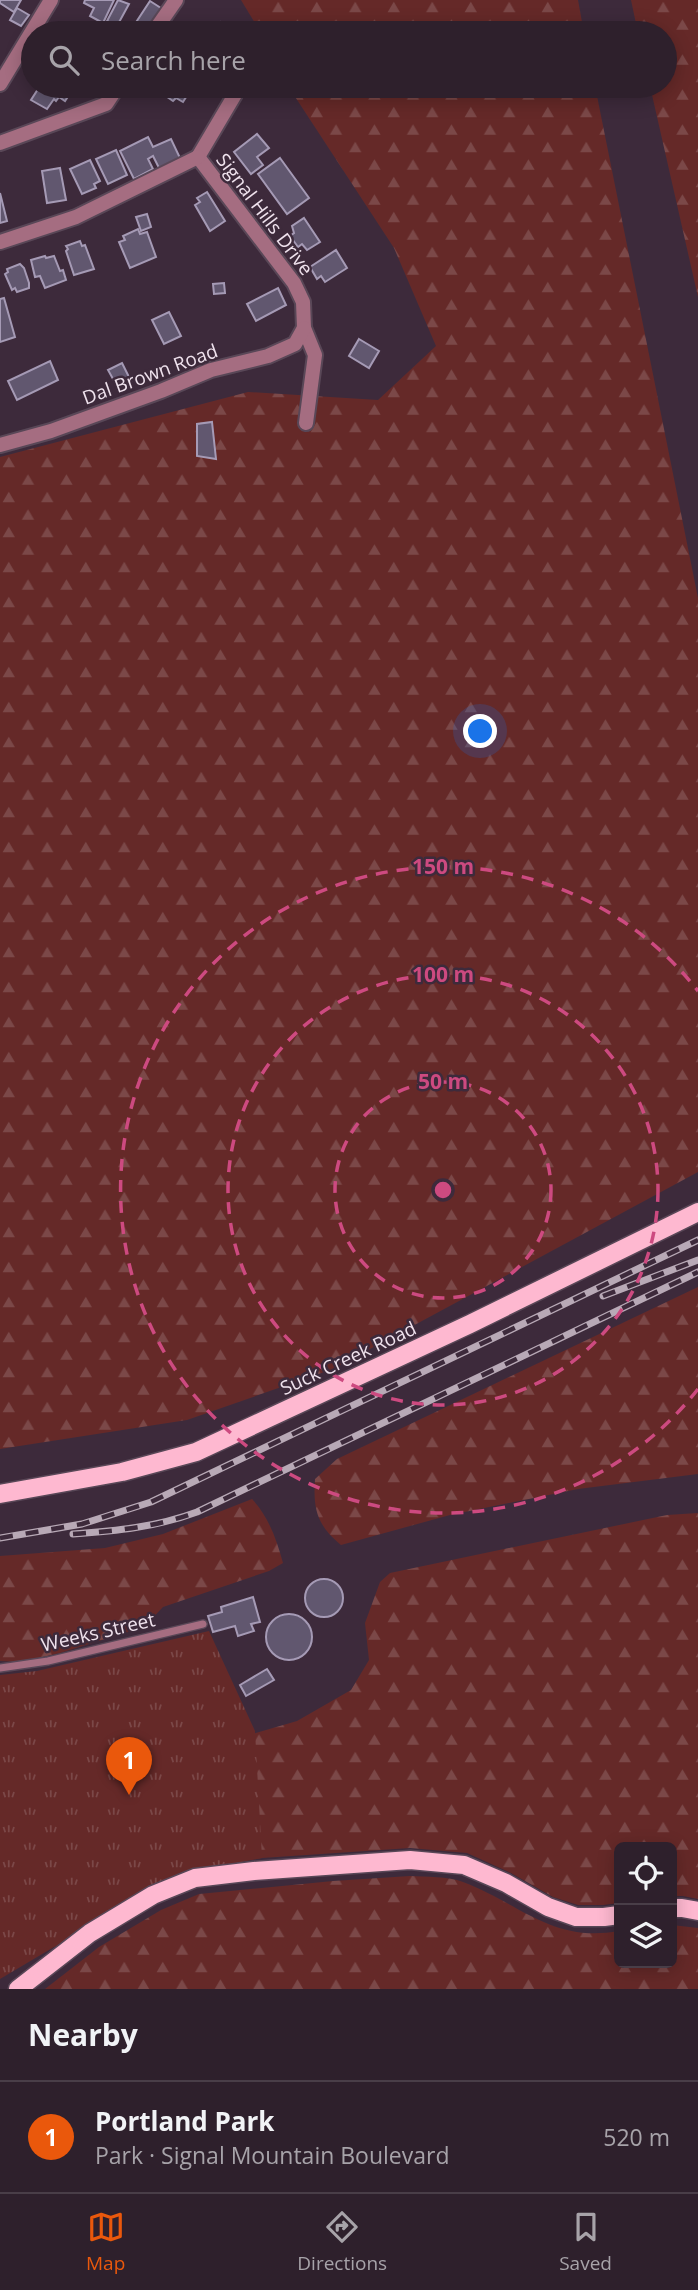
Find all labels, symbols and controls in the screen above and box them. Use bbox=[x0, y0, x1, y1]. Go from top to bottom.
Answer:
search box bbox=[21, 21, 677, 98]
icon: search bbox=[45, 41, 83, 79]
text: Search here bbox=[101, 42, 246, 78]
street label: Signal Hills Drive bbox=[211, 148, 319, 280]
street label: Dal Brown Road bbox=[79, 337, 221, 411]
your location bbox=[463, 714, 497, 748]
text: 150 m bbox=[412, 852, 474, 880]
text: 100 m bbox=[412, 960, 474, 988]
text: 50 m bbox=[418, 1067, 468, 1095]
centre of rings bbox=[431, 1178, 455, 1202]
street label: Suck Creek Road bbox=[276, 1315, 420, 1401]
street label: Weeks Street bbox=[39, 1606, 158, 1658]
pin: 1 bbox=[106, 1737, 152, 1795]
map controls bbox=[614, 1842, 677, 1968]
button: locate bbox=[614, 1842, 677, 1905]
button: layers bbox=[614, 1905, 677, 1968]
text: Nearby bbox=[28, 2014, 138, 2055]
text: Portland Park bbox=[95, 2103, 274, 2139]
text: 1 bbox=[44, 2121, 58, 2153]
text: 520 m bbox=[603, 2121, 670, 2153]
text: Park · Signal Mountain Boulevard bbox=[95, 2139, 450, 2171]
tab: Map bbox=[86, 2208, 125, 2276]
tab: Directions bbox=[297, 2208, 387, 2276]
tab: Saved bbox=[559, 2208, 612, 2276]

